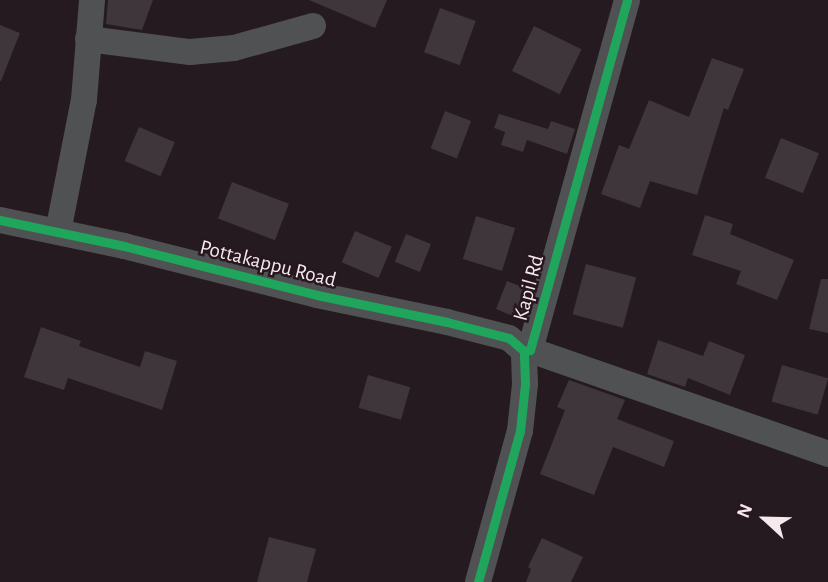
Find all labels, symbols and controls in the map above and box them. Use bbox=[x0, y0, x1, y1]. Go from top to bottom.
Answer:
street label: Pottakappu Road bbox=[197, 235, 339, 293]
street label: Kapil Rd bbox=[508, 252, 550, 324]
north arrow bbox=[730, 484, 800, 554]
text: N bbox=[734, 501, 756, 521]

